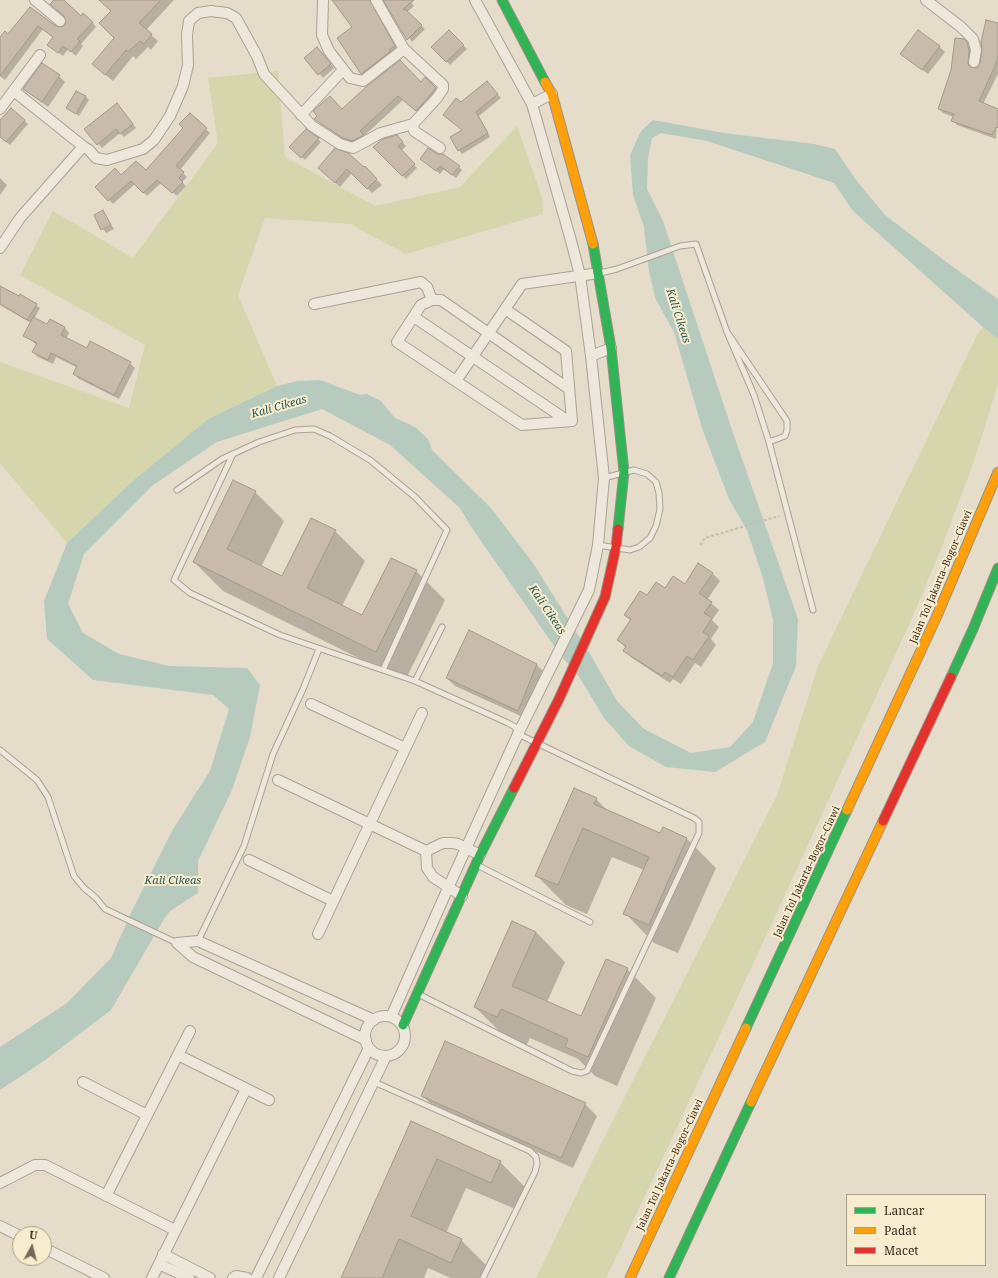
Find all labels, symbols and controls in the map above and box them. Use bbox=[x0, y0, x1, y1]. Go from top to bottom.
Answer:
water label: Kali Cikeas bbox=[663, 287, 693, 345]
water label: Kali Cikeas bbox=[250, 393, 308, 421]
street label: Jalan Tol Jakarta–Bogor–Ciawi bbox=[907, 509, 975, 645]
water label: Kali Cikeas bbox=[526, 583, 568, 637]
street label: Jalan Tol Jakarta–Bogor–Ciawi bbox=[771, 804, 843, 940]
water label: Kali Cikeas bbox=[145, 874, 201, 888]
street label: Jalan Tol Jakarta–Bogor–Ciawi bbox=[634, 1097, 706, 1233]
legend bbox=[846, 1194, 986, 1266]
text: Lancar bbox=[884, 1202, 924, 1219]
text: Padat bbox=[884, 1222, 916, 1239]
north arrow bbox=[12, 1226, 52, 1266]
text: U bbox=[28, 1227, 38, 1243]
text: Macet bbox=[884, 1242, 919, 1259]

